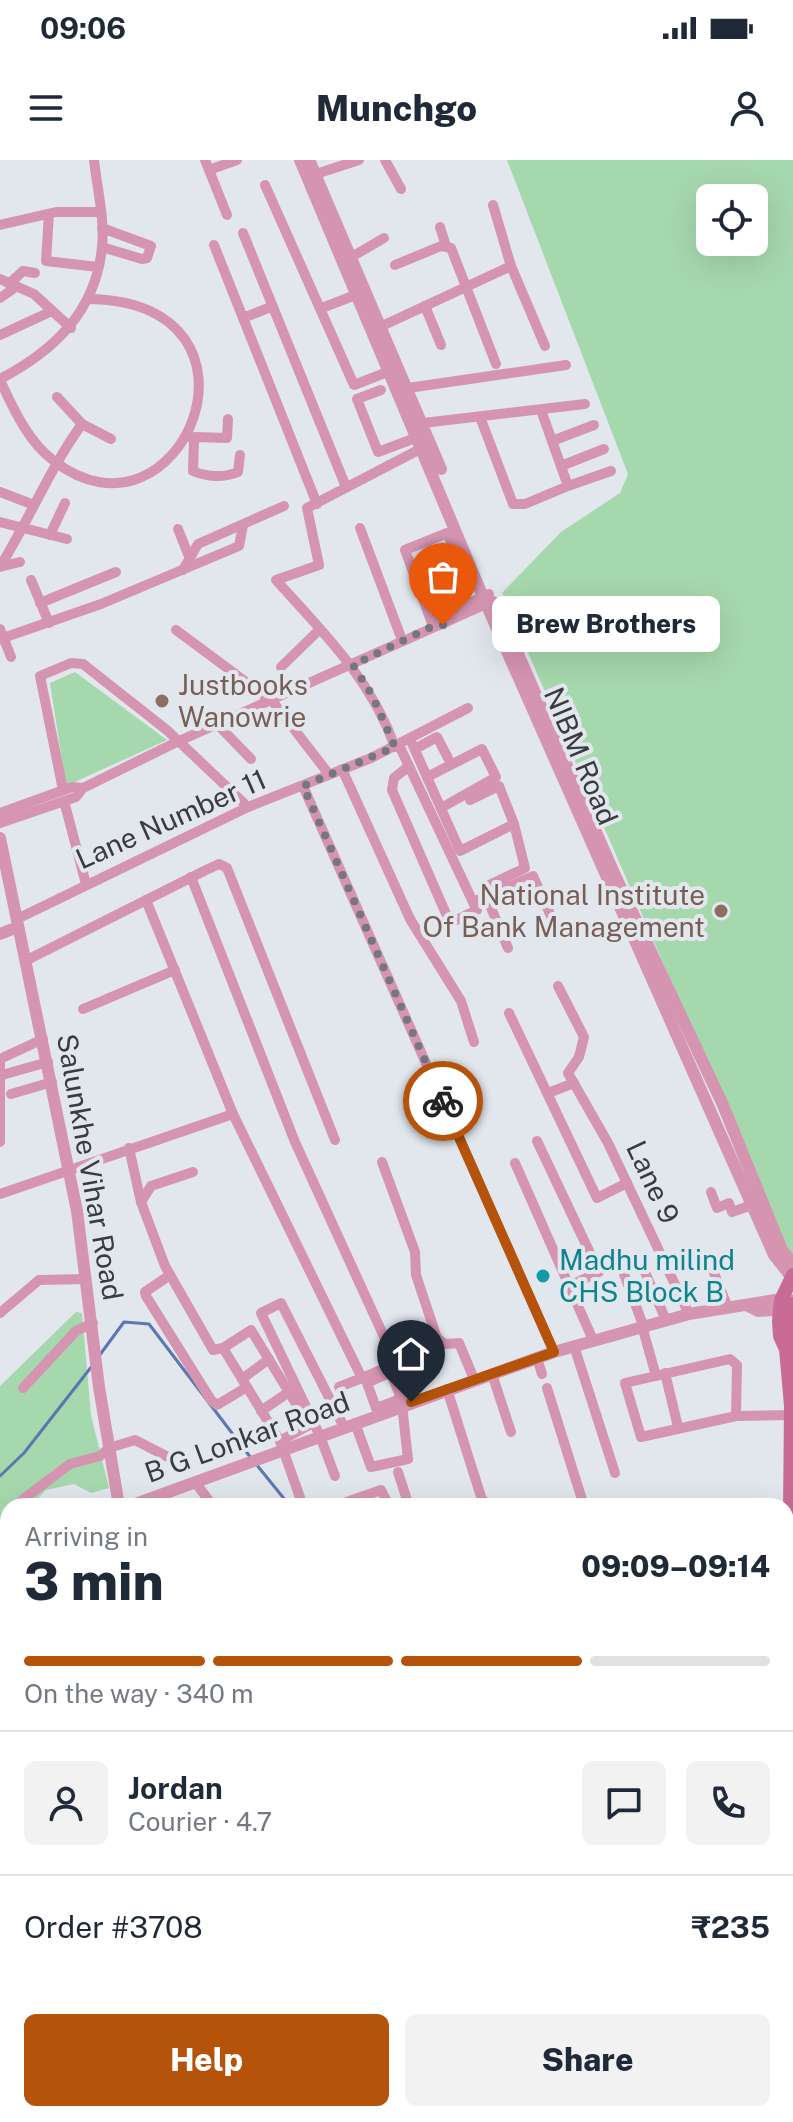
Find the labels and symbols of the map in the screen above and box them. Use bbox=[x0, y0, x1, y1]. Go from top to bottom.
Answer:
pin bbox=[409, 543, 477, 625]
callout: Brew Brothers bbox=[491, 597, 719, 653]
place label: Justbooks Wanowrie bbox=[178, 668, 308, 733]
street label: NIBM Road bbox=[538, 682, 625, 829]
marker: Justbooks Wanowrie bbox=[153, 692, 171, 710]
street label: Lane Number 11 bbox=[71, 762, 271, 875]
place label: National Institute Of Bank Management bbox=[422, 878, 705, 943]
marker: National Institute Of Bank Management bbox=[712, 902, 730, 920]
street label: Salunkhe Vihar Road bbox=[51, 1031, 130, 1303]
courier bbox=[403, 1061, 483, 1141]
street label: Lane 9 bbox=[620, 1135, 687, 1228]
place label: Madhu milind CHS Block B bbox=[559, 1243, 735, 1308]
marker: Madhu milind CHS Block B bbox=[534, 1267, 552, 1285]
pin bbox=[377, 1320, 445, 1402]
street label: B G Lonkar Road bbox=[140, 1384, 354, 1489]

